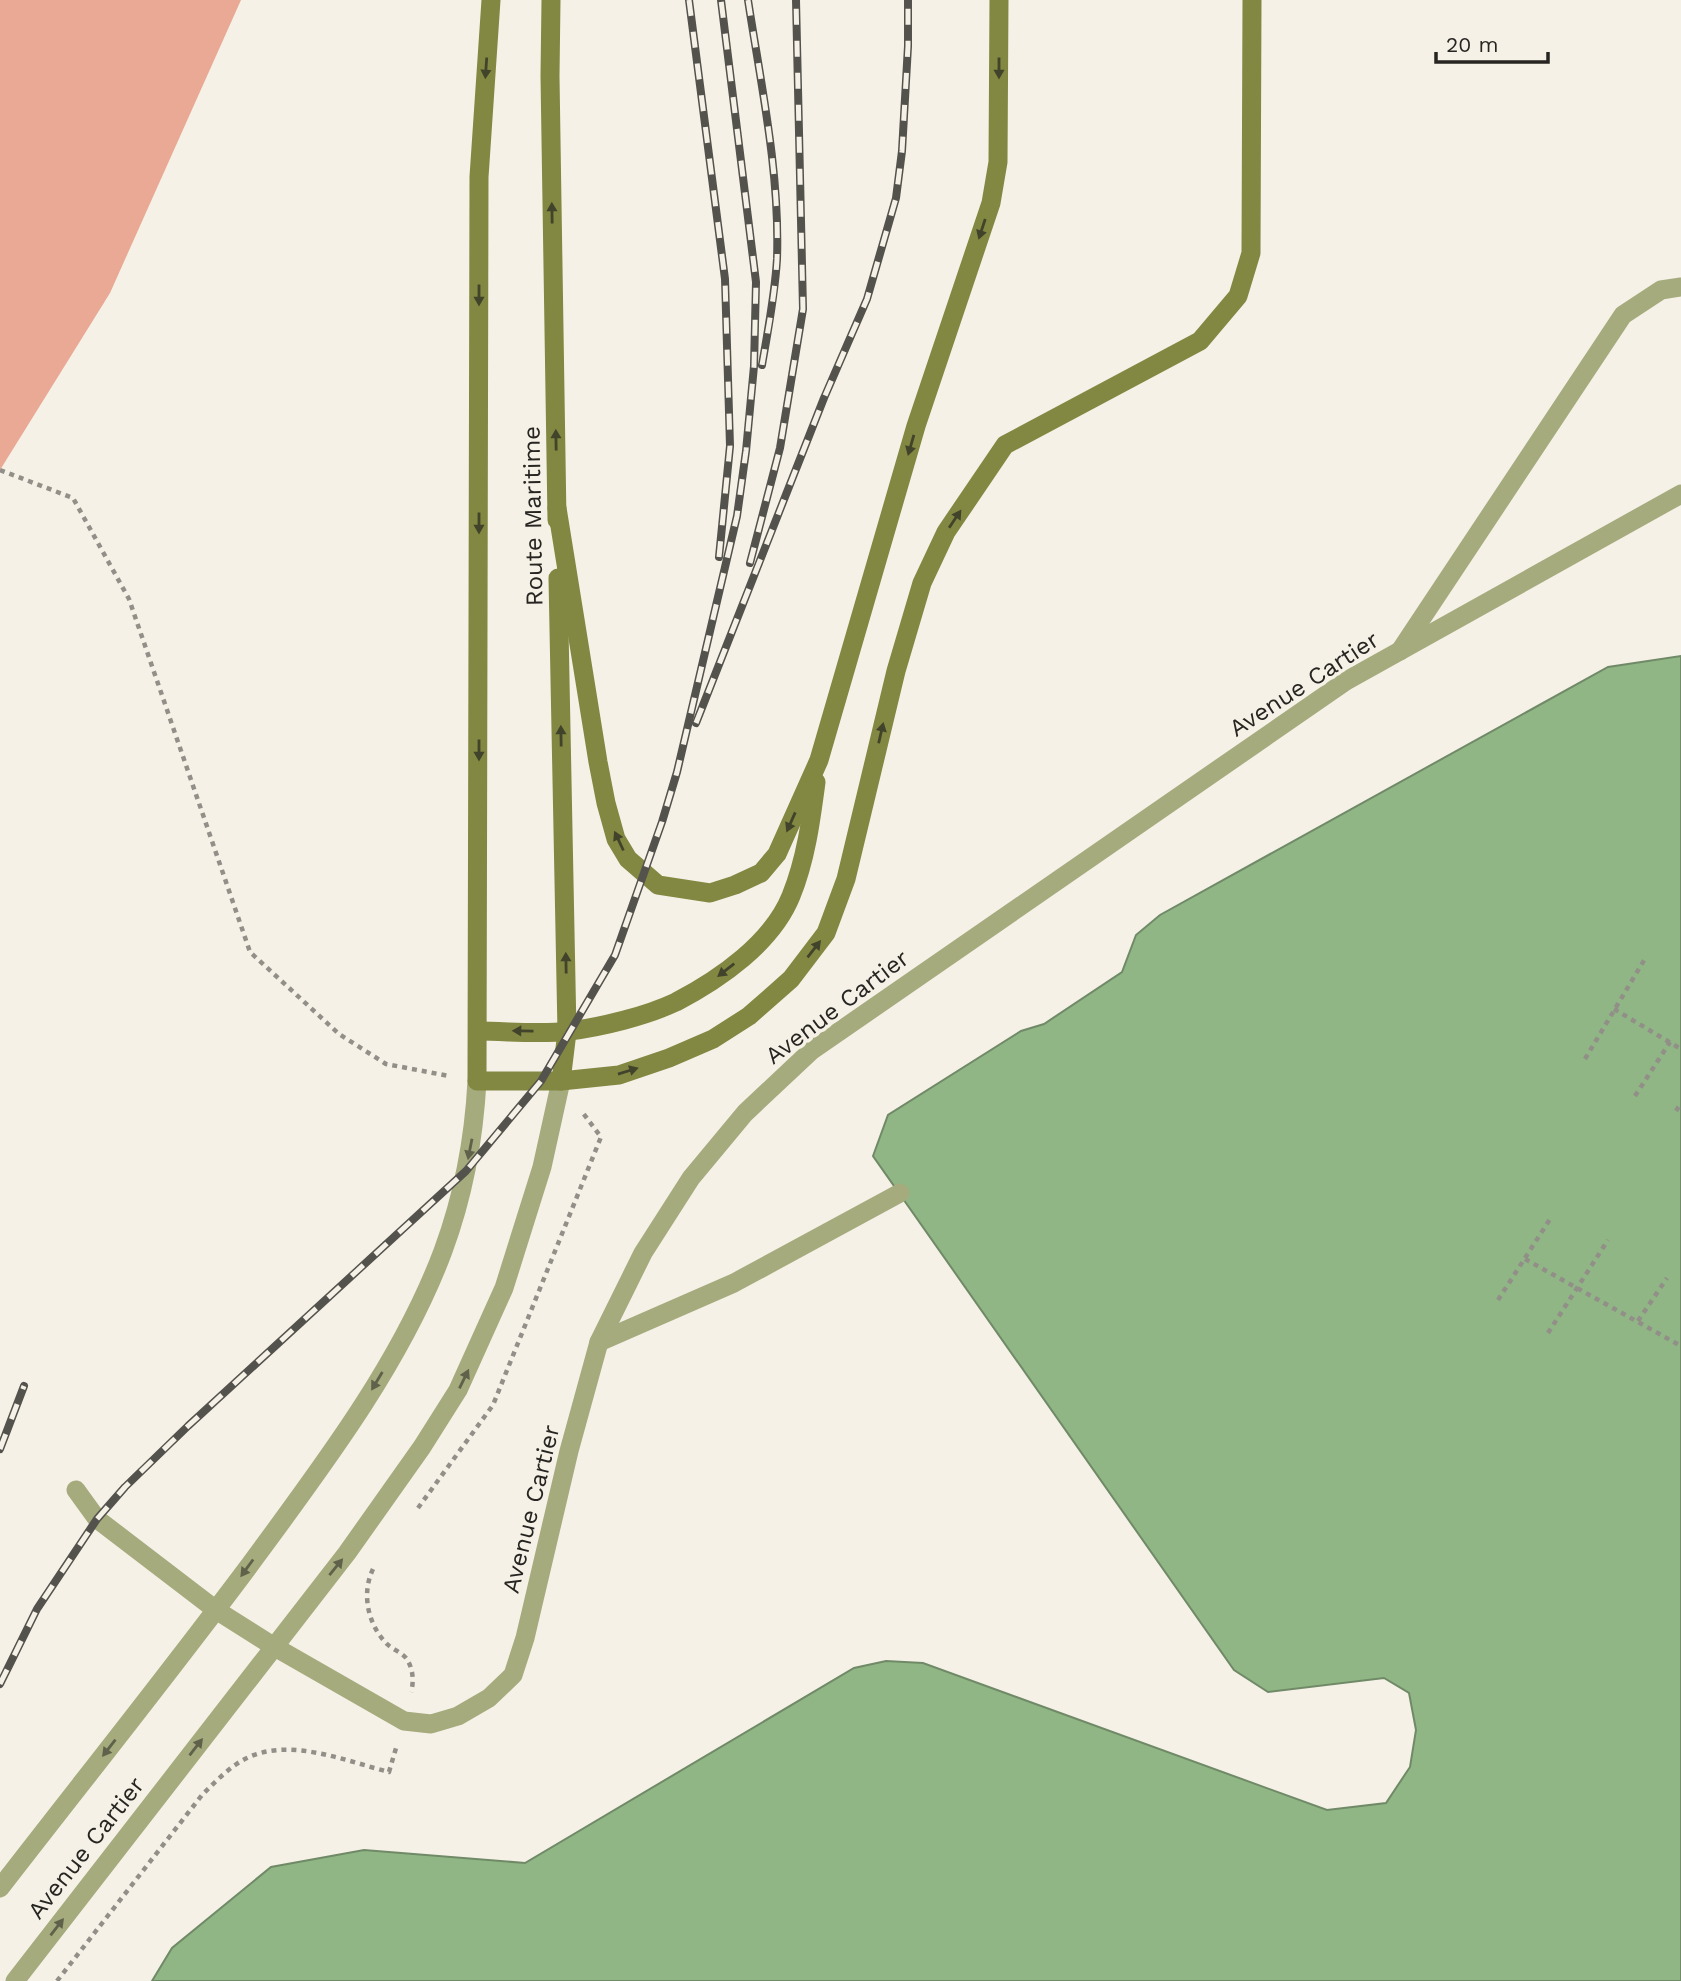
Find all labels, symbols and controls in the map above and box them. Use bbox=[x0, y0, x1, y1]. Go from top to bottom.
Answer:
scale bar bbox=[1436, 21, 1548, 65]
text: 20 m bbox=[1446, 32, 1498, 57]
one-way arrow bbox=[481, 57, 492, 79]
one-way arrow bbox=[993, 57, 1005, 79]
one-way arrow bbox=[546, 201, 558, 223]
one-way arrow bbox=[976, 218, 987, 239]
one-way arrow bbox=[473, 285, 485, 307]
street label: Route Maritime bbox=[517, 426, 549, 606]
one-way arrow bbox=[550, 429, 561, 451]
one-way arrow bbox=[905, 435, 915, 456]
one-way arrow bbox=[948, 510, 962, 528]
one-way arrow bbox=[473, 512, 485, 534]
street label: Avenue Cartier bbox=[1224, 625, 1384, 743]
one-way arrow bbox=[876, 722, 887, 744]
one-way arrow bbox=[556, 725, 567, 747]
one-way arrow bbox=[473, 740, 485, 762]
one-way arrow bbox=[785, 812, 797, 832]
one-way arrow bbox=[613, 831, 625, 851]
one-way arrow bbox=[806, 940, 821, 958]
street label: Avenue Cartier bbox=[760, 944, 914, 1070]
one-way arrow bbox=[560, 952, 572, 974]
one-way arrow bbox=[716, 963, 735, 977]
one-way arrow bbox=[512, 1025, 534, 1037]
one-way arrow bbox=[618, 1066, 639, 1076]
one-way arrow bbox=[464, 1138, 475, 1160]
one-way arrow bbox=[458, 1369, 469, 1390]
one-way arrow bbox=[370, 1371, 383, 1390]
street label: Avenue Cartier bbox=[497, 1422, 565, 1596]
one-way arrow bbox=[241, 1559, 255, 1577]
one-way arrow bbox=[328, 1559, 343, 1577]
one-way arrow bbox=[188, 1738, 203, 1756]
one-way arrow bbox=[102, 1739, 116, 1757]
street label: Avenue Cartier bbox=[22, 1771, 150, 1924]
one-way arrow bbox=[49, 1918, 63, 1936]

